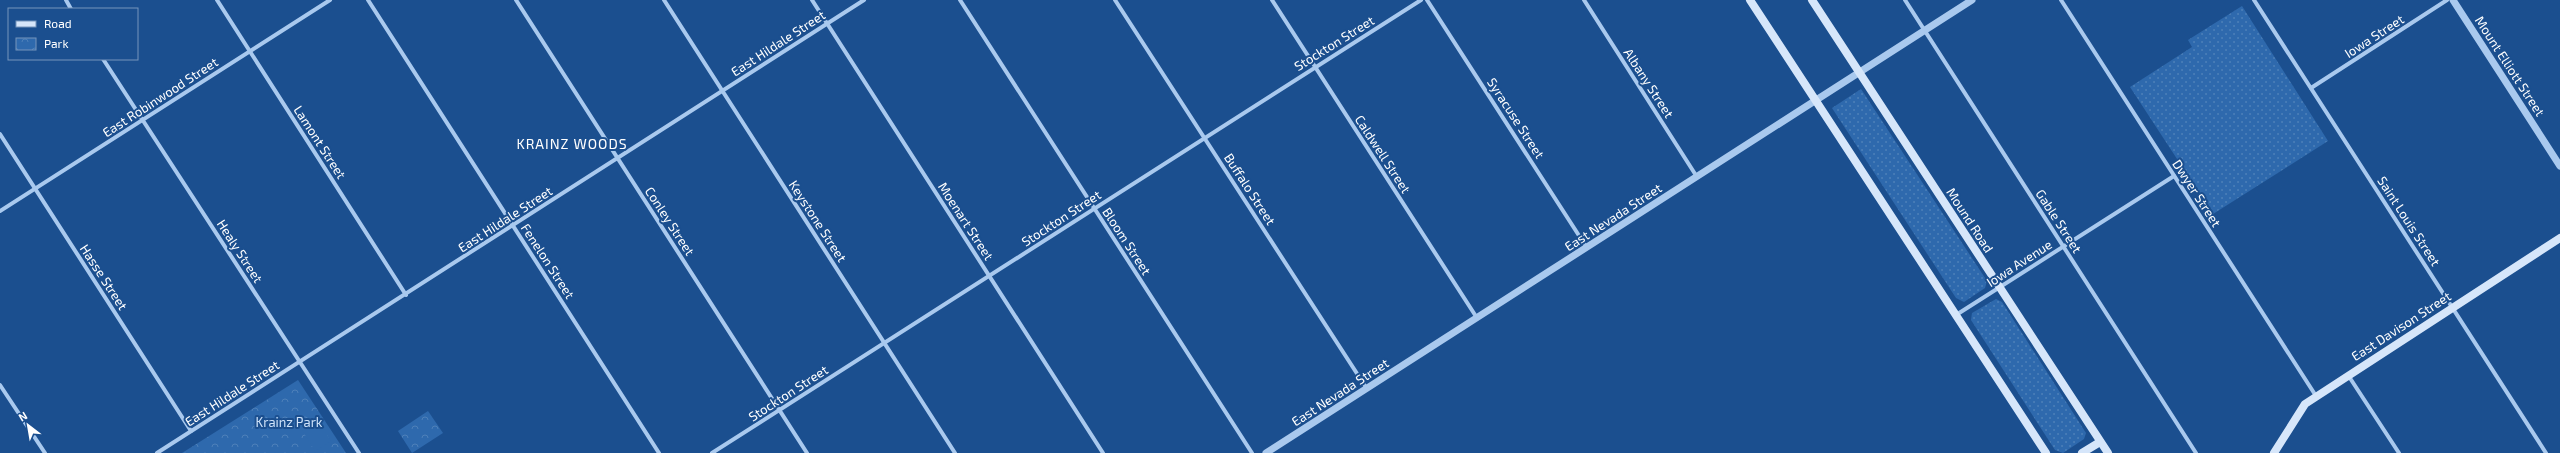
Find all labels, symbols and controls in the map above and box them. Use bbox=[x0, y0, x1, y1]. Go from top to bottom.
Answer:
street label: East Hildale Street bbox=[728, 7, 828, 79]
legend bbox=[8, 8, 138, 60]
street label: Iowa Street bbox=[2341, 11, 2407, 61]
street label: Stockton Street bbox=[1291, 12, 1377, 74]
street label: Mount Elliott Street bbox=[2472, 13, 2548, 119]
text: Road bbox=[44, 16, 72, 30]
text: Park bbox=[44, 36, 69, 50]
street label: Albany Street bbox=[1621, 45, 1677, 121]
street label: East Robinwood Street bbox=[99, 54, 221, 140]
street label: Syracuse Street bbox=[1484, 75, 1548, 161]
street label: Lamont Street bbox=[290, 102, 350, 182]
street label: Caldwell Street bbox=[1352, 112, 1414, 196]
district label: KRAINZ WOODS bbox=[516, 135, 628, 152]
street label: Buffalo Street bbox=[1221, 150, 1279, 228]
street label: Dwyer Street bbox=[2169, 156, 2225, 230]
street label: Saint Louis Street bbox=[2374, 173, 2444, 269]
street label: Keystone Street bbox=[786, 177, 850, 265]
street label: Moenart Street bbox=[935, 179, 997, 263]
street label: East Nevada Street bbox=[1561, 180, 1665, 254]
street label: East Hildale Street bbox=[455, 183, 555, 255]
street label: Conley Street bbox=[642, 184, 698, 258]
street label: Mound Road bbox=[1943, 185, 1997, 255]
street label: Stockton Street bbox=[1018, 186, 1104, 250]
street label: Gable Street bbox=[2033, 186, 2085, 256]
street label: Bloom Street bbox=[1099, 204, 1155, 278]
street label: Healy Street bbox=[214, 216, 266, 286]
street label: Fenelon Street bbox=[518, 221, 578, 302]
street label: Iowa Avenue bbox=[1983, 236, 2055, 290]
street label: Hasse Street bbox=[77, 241, 131, 313]
street label: East Davison Street bbox=[2348, 288, 2454, 364]
street label: East Nevada Street bbox=[1288, 355, 1392, 429]
street label: East Hildale Street bbox=[182, 357, 282, 429]
street label: Stockton Street bbox=[745, 361, 831, 425]
north arrow bbox=[8, 405, 48, 445]
text: N bbox=[16, 408, 29, 424]
park label: Krainz Park bbox=[256, 414, 323, 430]

